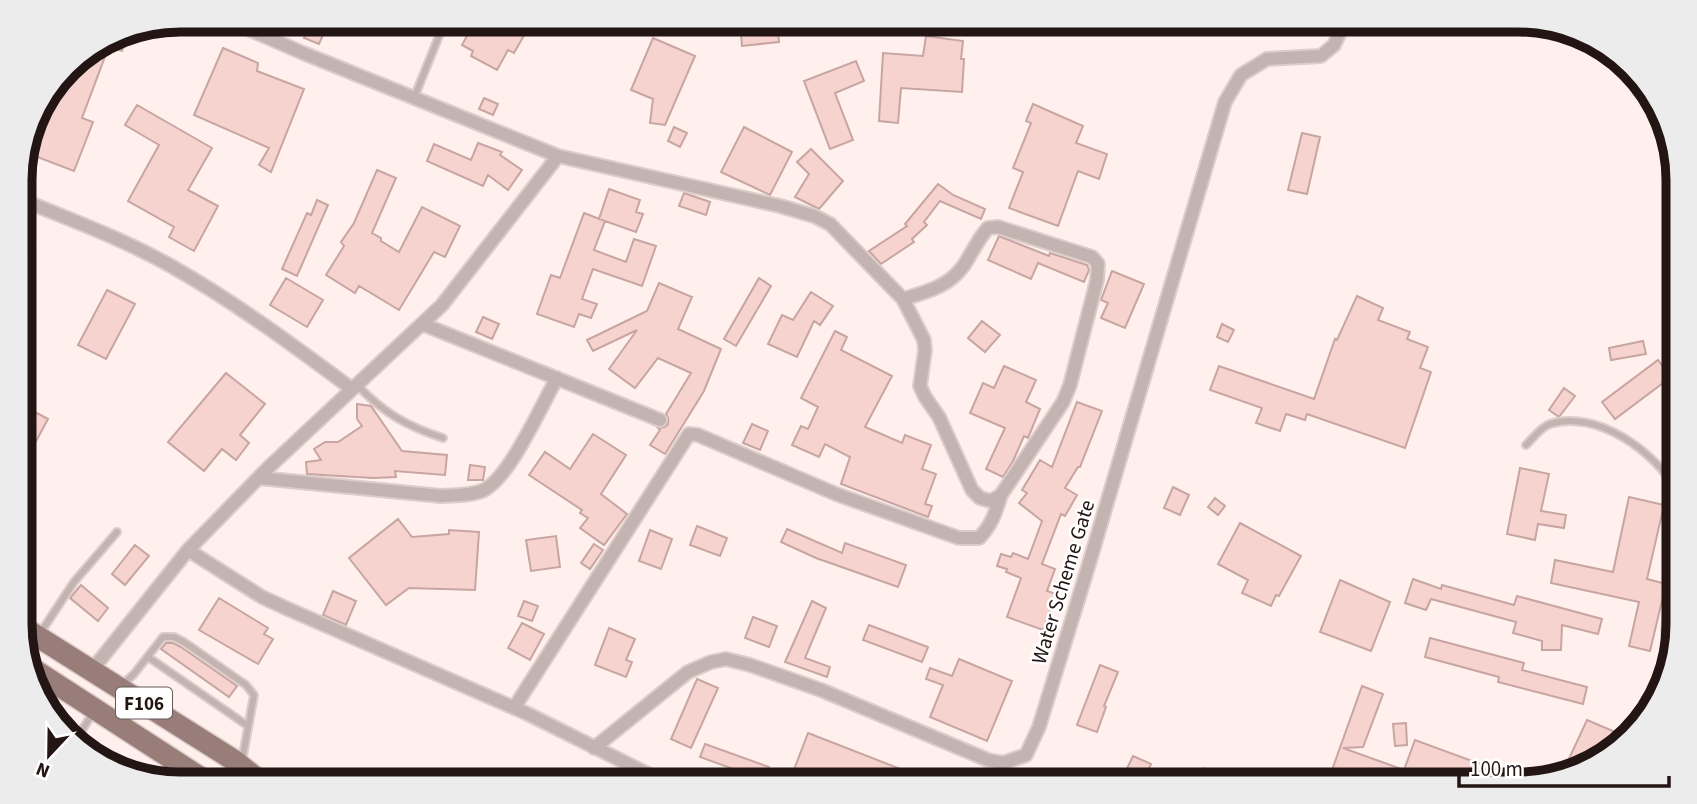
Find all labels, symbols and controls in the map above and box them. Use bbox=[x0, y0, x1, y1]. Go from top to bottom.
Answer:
street label: Water Scheme Gate bbox=[1024, 496, 1102, 668]
road number: F106 bbox=[116, 688, 172, 718]
north arrow bbox=[14, 720, 84, 790]
scale bar bbox=[1459, 744, 1669, 788]
text: N bbox=[32, 754, 54, 784]
text: 100 m bbox=[1470, 754, 1523, 784]

